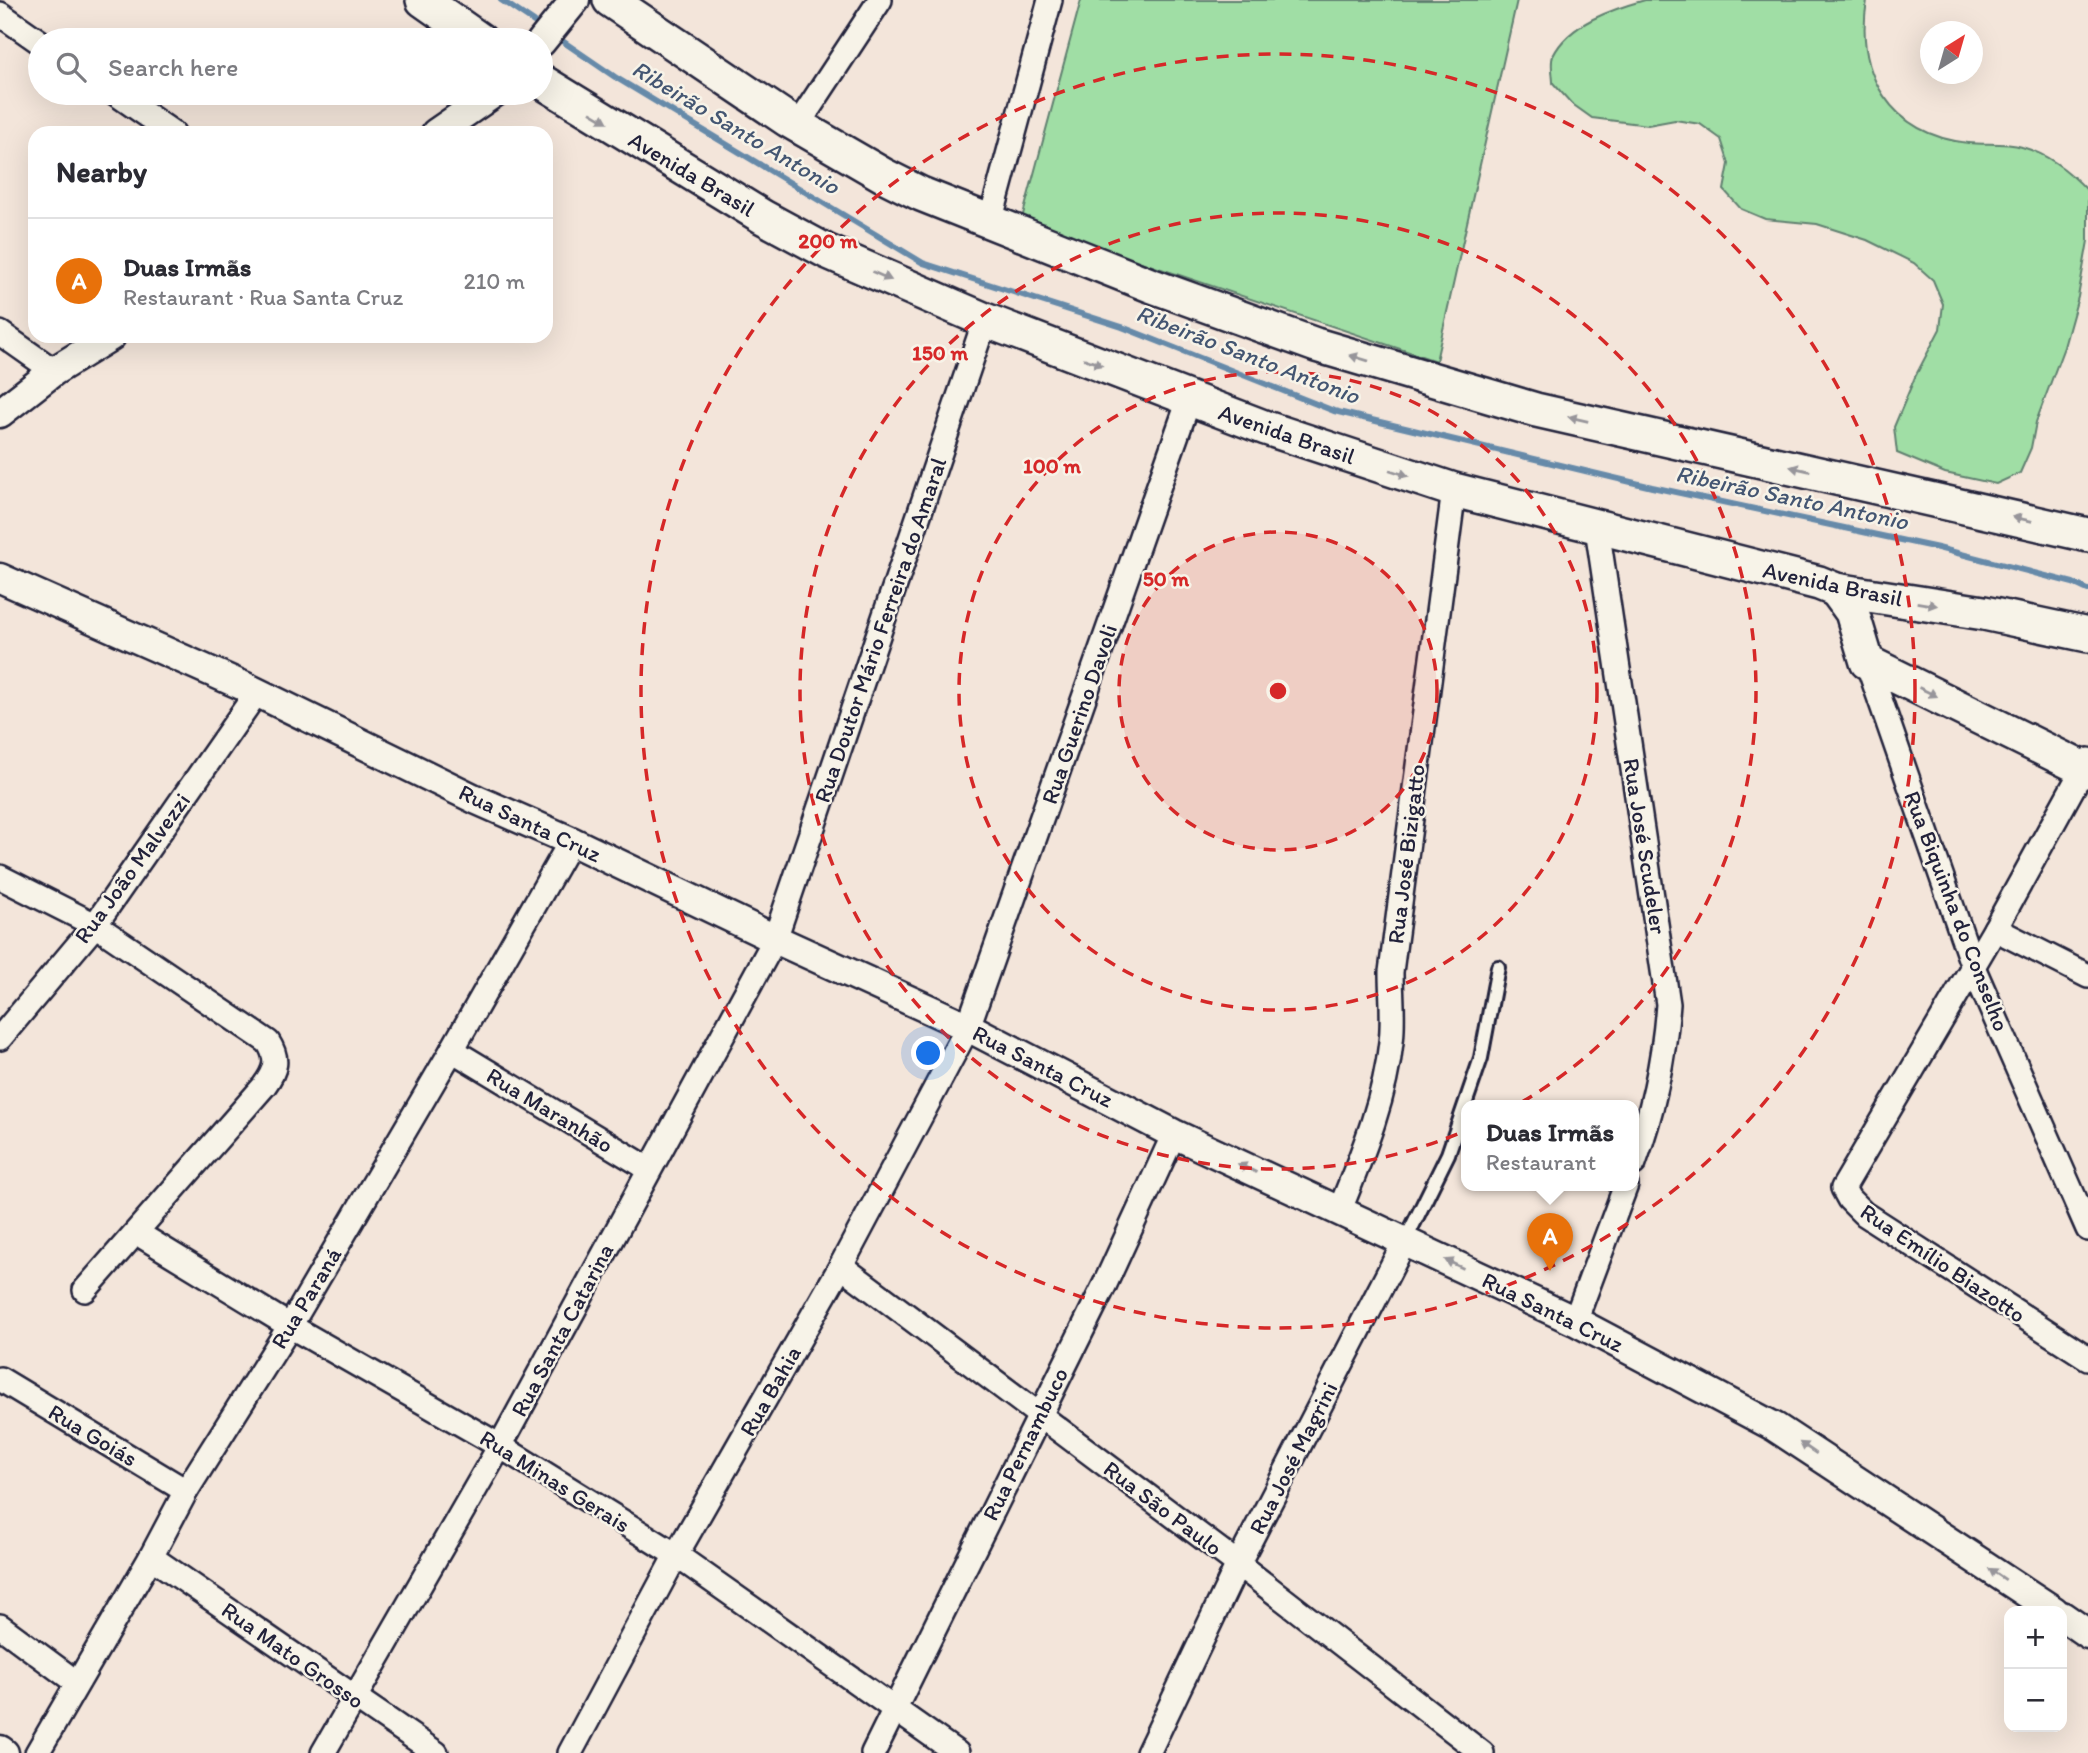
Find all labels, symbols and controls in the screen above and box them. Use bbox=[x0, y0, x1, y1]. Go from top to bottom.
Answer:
north arrow bbox=[1920, 21, 1983, 84]
search box bbox=[28, 28, 553, 105]
icon: search bbox=[52, 48, 90, 86]
text: Search here bbox=[108, 51, 238, 83]
water label: Ribeirão Santo Antonio bbox=[627, 54, 846, 201]
one-way arrow bbox=[589, 111, 609, 124]
street label: Avenida Brasil bbox=[624, 125, 761, 223]
text: Nearby bbox=[56, 153, 147, 190]
text: 200 m bbox=[798, 228, 858, 253]
text: Duas Irmãs bbox=[123, 251, 251, 283]
text: A bbox=[72, 267, 86, 295]
text: 210 m bbox=[464, 267, 525, 295]
one-way arrow bbox=[872, 271, 893, 282]
text: Restaurant · Rua Santa Cruz bbox=[123, 283, 403, 311]
water label: Ribeirão Santo Antonio bbox=[1132, 298, 1364, 410]
text: 150 m bbox=[912, 340, 968, 365]
one-way arrow bbox=[1348, 353, 1369, 363]
one-way arrow bbox=[1083, 357, 1104, 368]
street label: Avenida Brasil bbox=[1215, 398, 1359, 471]
one-way arrow bbox=[1567, 414, 1589, 425]
street label: Rua Doutor Mário Ferreira do Amaral bbox=[808, 453, 953, 806]
text: 100 m bbox=[1023, 453, 1081, 478]
water label: Ribeirão Santo Antonio bbox=[1673, 458, 1912, 536]
one-way arrow bbox=[1789, 463, 1811, 474]
one-way arrow bbox=[1389, 468, 1410, 478]
one-way arrow bbox=[2011, 513, 2033, 524]
street label: Avenida Brasil bbox=[1760, 556, 1906, 613]
text: 50 m bbox=[1143, 566, 1190, 591]
one-way arrow bbox=[1917, 599, 1939, 610]
street label: Rua Guerino Davoli bbox=[1035, 620, 1123, 808]
centre of rings bbox=[1266, 679, 1290, 703]
one-way arrow bbox=[1918, 687, 1938, 698]
street label: Rua José Scudeler bbox=[1617, 756, 1673, 936]
street label: Rua José Bizigatto bbox=[1381, 762, 1431, 946]
street label: Rua Santa Cruz bbox=[454, 778, 606, 868]
street label: Rua João Malvezzi bbox=[68, 787, 196, 949]
street label: Rua Biquinha do Conselho bbox=[1898, 787, 2016, 1035]
street label: Rua Santa Cruz bbox=[968, 1019, 1118, 1114]
your location bbox=[911, 1036, 945, 1070]
street label: Rua Maranhão bbox=[482, 1061, 618, 1159]
popup bbox=[1461, 1100, 1639, 1191]
text: Duas Irmãs bbox=[1486, 1116, 1614, 1148]
text: Restaurant bbox=[1486, 1148, 1596, 1176]
one-way arrow bbox=[1237, 1163, 1257, 1174]
street label: Rua Emílio Biazotto bbox=[1855, 1197, 2031, 1329]
pin: A bbox=[1527, 1213, 1573, 1271]
street label: Rua Santa Catarina bbox=[505, 1239, 619, 1421]
street label: Rua Paraná bbox=[265, 1242, 347, 1354]
one-way arrow bbox=[1444, 1259, 1464, 1270]
street label: Rua Santa Cruz bbox=[1478, 1266, 1629, 1358]
street label: Rua Bahia bbox=[733, 1341, 807, 1441]
street label: Rua Pernambuco bbox=[976, 1363, 1074, 1525]
street label: Rua José Magrini bbox=[1243, 1377, 1343, 1539]
street label: Rua Goiás bbox=[43, 1398, 143, 1472]
street label: Rua Minas Gerais bbox=[475, 1424, 635, 1538]
one-way arrow bbox=[1798, 1442, 1817, 1455]
street label: Rua São Paulo bbox=[1098, 1454, 1228, 1562]
one-way arrow bbox=[1987, 1567, 2007, 1580]
street label: Rua Mato Grosso bbox=[216, 1595, 370, 1715]
map controls bbox=[2004, 1606, 2067, 1732]
button: + bbox=[2004, 1606, 2067, 1669]
button: − bbox=[2004, 1669, 2067, 1732]

